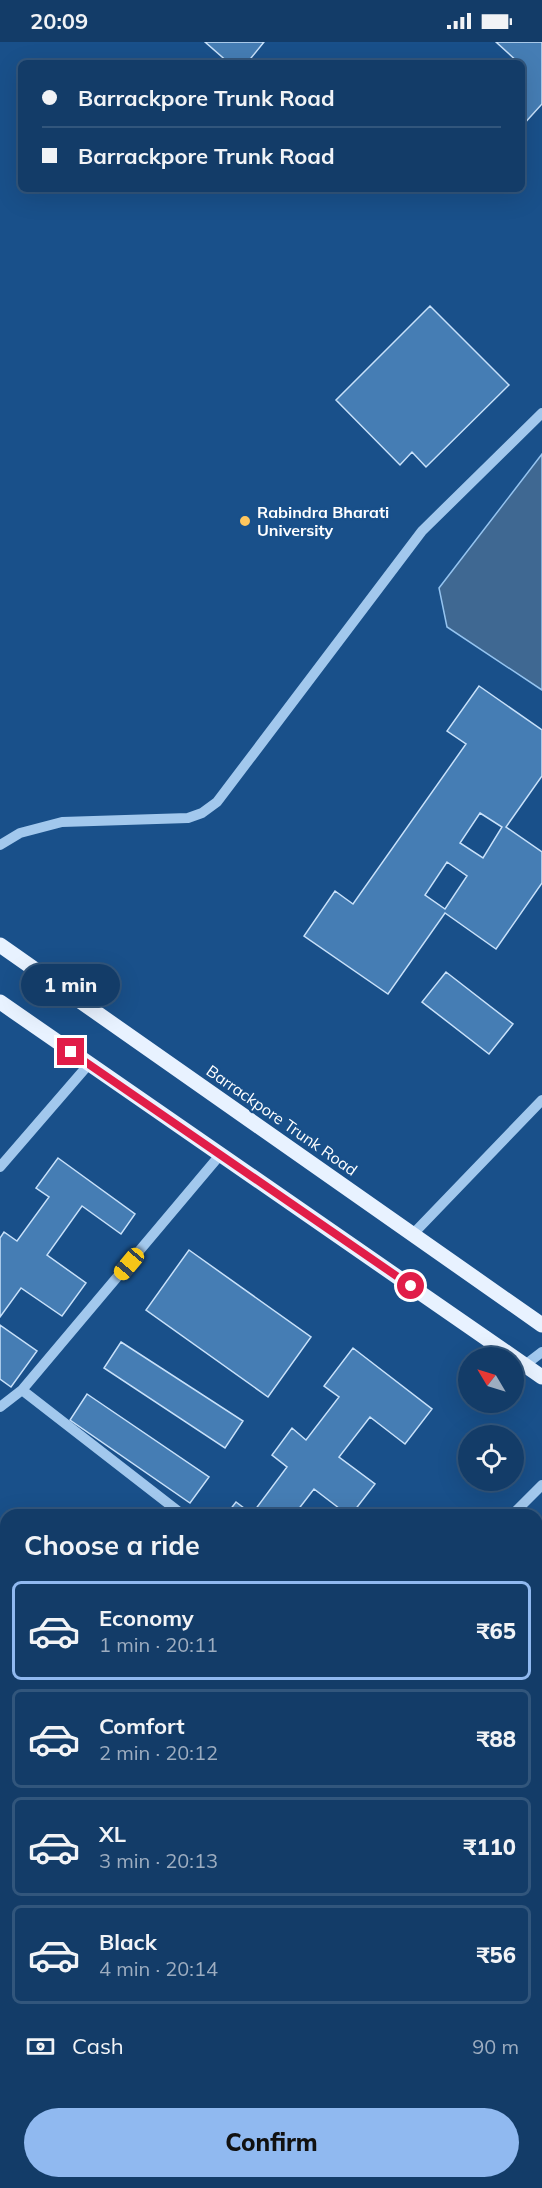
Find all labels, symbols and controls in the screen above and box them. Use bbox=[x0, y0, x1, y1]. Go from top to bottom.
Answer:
text: 20:09 bbox=[30, 7, 88, 35]
text: Barrackpore Trunk Road bbox=[78, 84, 335, 112]
text: Barrackpore Trunk Road bbox=[78, 142, 335, 170]
place label: Rabindra Bharati University bbox=[257, 502, 389, 540]
marker: Rabindra Bharati University bbox=[238, 514, 252, 528]
callout: 1 min bbox=[22, 965, 121, 1007]
text: 1 min bbox=[44, 972, 97, 997]
route end bbox=[57, 1038, 84, 1065]
street label: Barrackpore Trunk Road bbox=[203, 1060, 361, 1180]
car bbox=[111, 1244, 147, 1284]
route start bbox=[397, 1272, 424, 1299]
north arrow bbox=[458, 1347, 524, 1413]
map controls bbox=[458, 1347, 524, 1491]
button: locate bbox=[458, 1425, 524, 1491]
text: Choose a ride bbox=[24, 1528, 200, 1562]
icon: car bbox=[27, 1604, 81, 1658]
text: Economy bbox=[99, 1604, 194, 1632]
text: ₹65 bbox=[476, 1617, 516, 1645]
text: 1 min · 20:11 bbox=[99, 1632, 218, 1657]
icon: car bbox=[27, 1712, 81, 1766]
text: Comfort bbox=[99, 1712, 185, 1740]
text: ₹88 bbox=[476, 1725, 516, 1753]
text: 2 min · 20:12 bbox=[99, 1740, 218, 1765]
icon: car bbox=[27, 1820, 81, 1874]
text: XL bbox=[99, 1820, 126, 1848]
text: ₹110 bbox=[463, 1833, 516, 1861]
text: 3 min · 20:13 bbox=[99, 1848, 218, 1873]
icon: car bbox=[27, 1928, 81, 1982]
text: Black bbox=[99, 1928, 157, 1956]
text: ₹56 bbox=[476, 1941, 516, 1969]
text: 4 min · 20:14 bbox=[99, 1956, 218, 1981]
icon: cash bbox=[24, 2030, 57, 2063]
text: Cash bbox=[72, 2032, 124, 2060]
text: 90 m bbox=[472, 2034, 519, 2059]
button: Confirm bbox=[24, 2108, 519, 2177]

